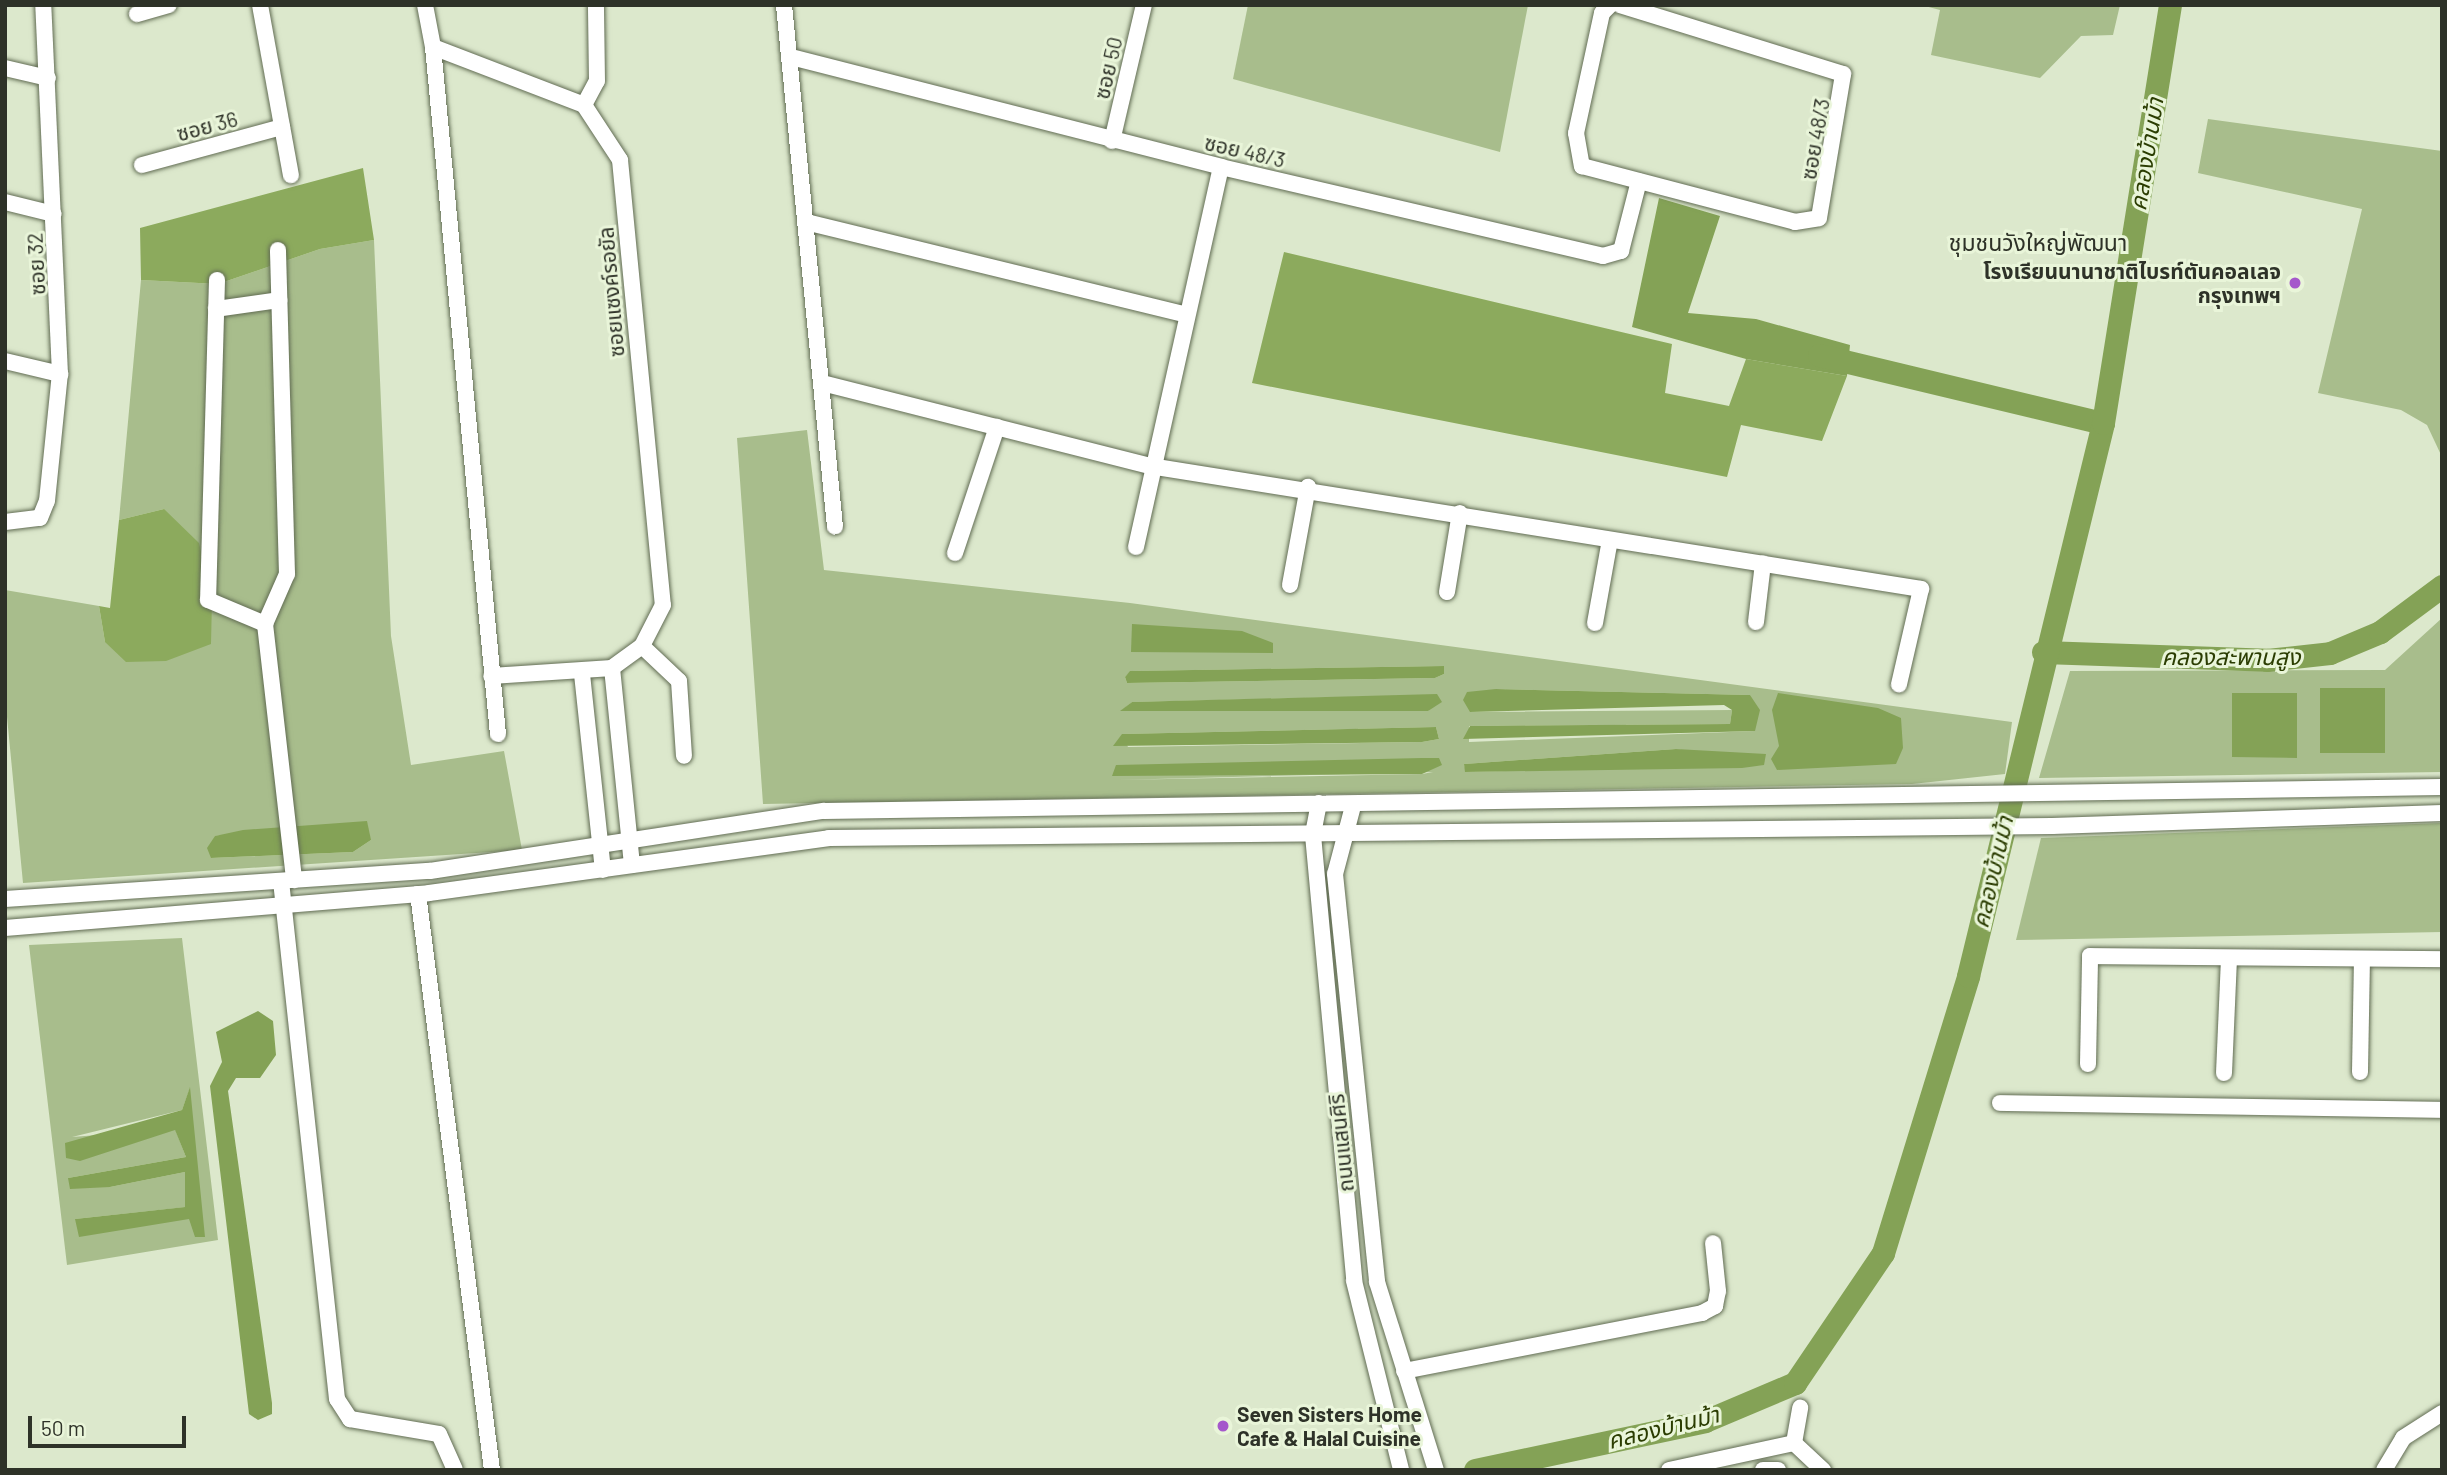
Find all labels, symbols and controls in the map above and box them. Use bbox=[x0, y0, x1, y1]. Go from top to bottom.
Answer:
street label: ซอย 50 bbox=[1089, 34, 1127, 102]
street label: ซอย 48/3 bbox=[1795, 96, 1835, 182]
water label: คลองบ้านม้า bbox=[2123, 96, 2169, 212]
street label: ซอย 36 bbox=[174, 106, 240, 146]
street label: ซอย 48/3 bbox=[1202, 129, 1288, 173]
street label: ซอยแซงค์รอยัล bbox=[593, 226, 629, 358]
district label: ชุมชนวังใหญ่พัฒนา bbox=[1949, 228, 2127, 256]
street label: ซอย 32 bbox=[22, 232, 50, 296]
place label: โรงเรียนนานาชาติไบรท์ตันคอลเลจ กรุงเทพฯ bbox=[1983, 258, 2281, 308]
marker: โรงเรียนนานาชาติไบรท์ตันคอลเลจ กรุงเทพฯ bbox=[2287, 275, 2303, 291]
water label: คลองสะพานสูง bbox=[2162, 642, 2300, 670]
water label: คลองบ้านม้า bbox=[1966, 814, 2018, 930]
street label: ถนนแสนศิริ bbox=[1323, 1093, 1359, 1193]
water label: คลองบ้านม้า bbox=[1605, 1400, 1721, 1454]
place label: Seven Sisters Home Cafe & Halal Cuisine bbox=[1237, 1401, 1422, 1451]
scale bar bbox=[32, 1402, 189, 1446]
text: 50 m bbox=[41, 1415, 85, 1440]
marker: Seven Sisters Home Cafe & Halal Cuisine bbox=[1215, 1418, 1231, 1434]

